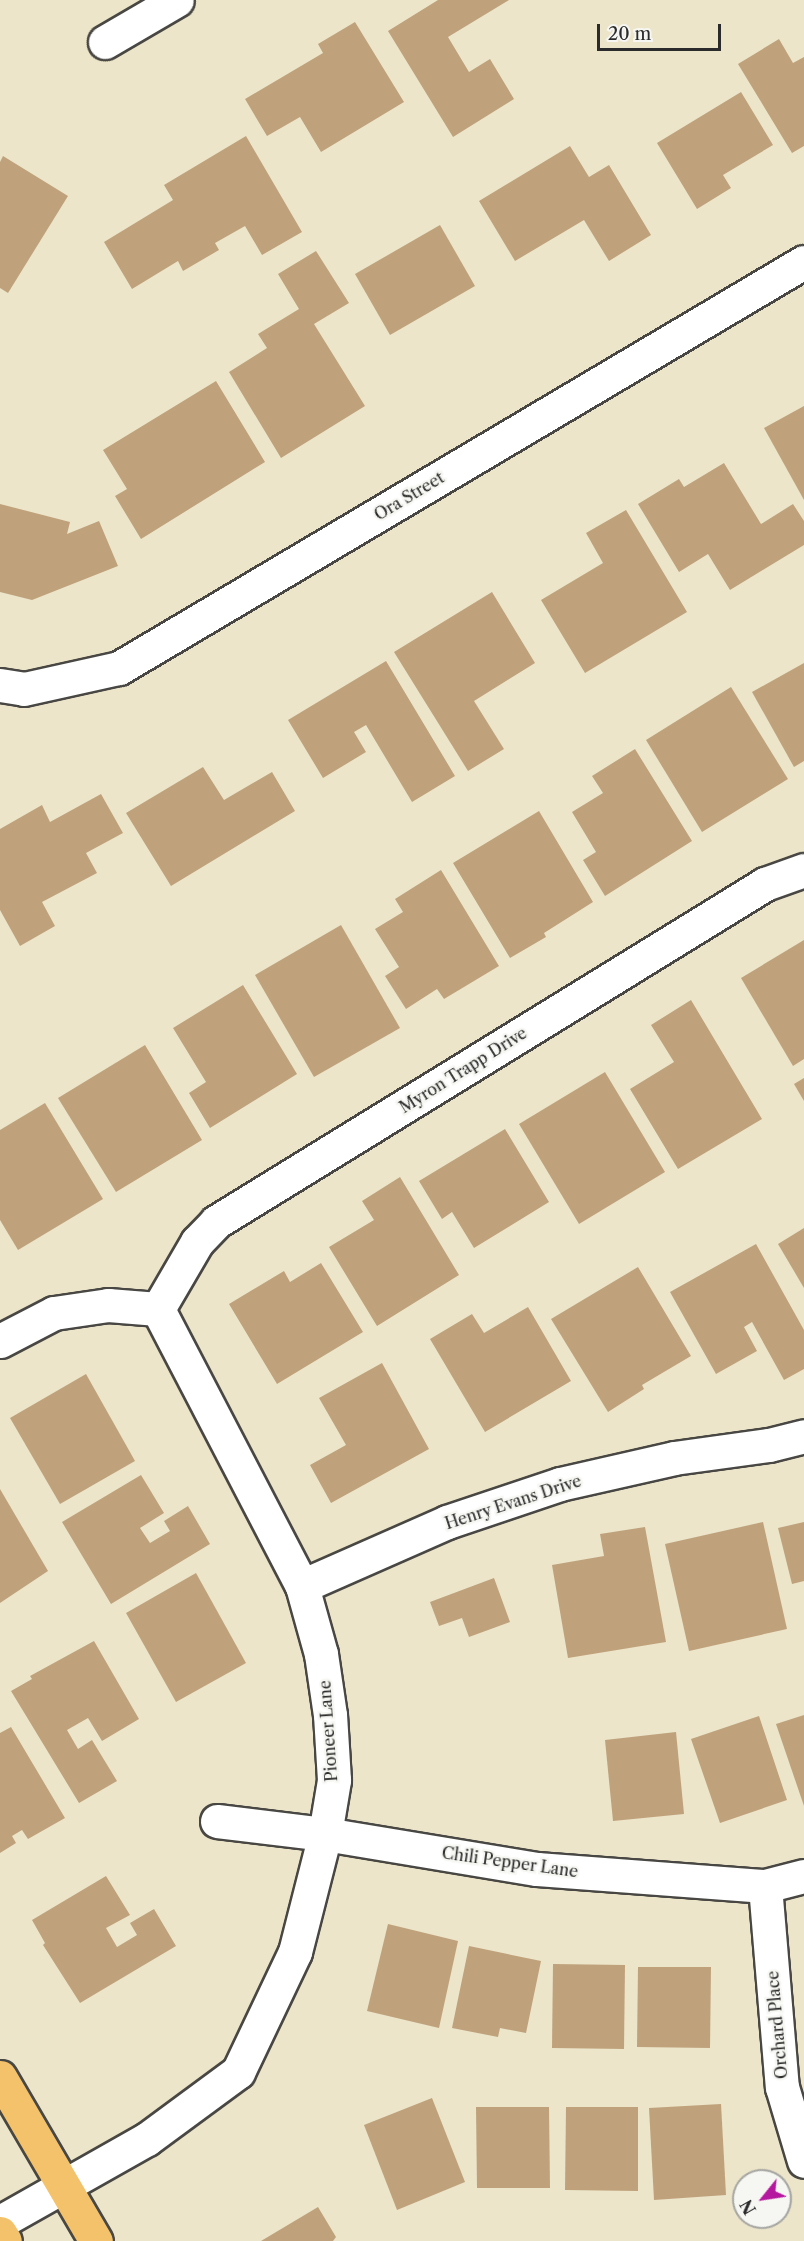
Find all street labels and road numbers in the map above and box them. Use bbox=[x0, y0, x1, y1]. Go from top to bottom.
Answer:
street label: Ora Street bbox=[371, 468, 447, 524]
street label: Myron Trapp Drive bbox=[396, 1023, 530, 1117]
street label: Henry Evans Drive bbox=[442, 1471, 584, 1533]
street label: Pioneer Lane bbox=[315, 1679, 341, 1783]
street label: Chili Pepper Lane bbox=[440, 1843, 580, 1881]
street label: Orchard Place bbox=[763, 1970, 791, 2080]

